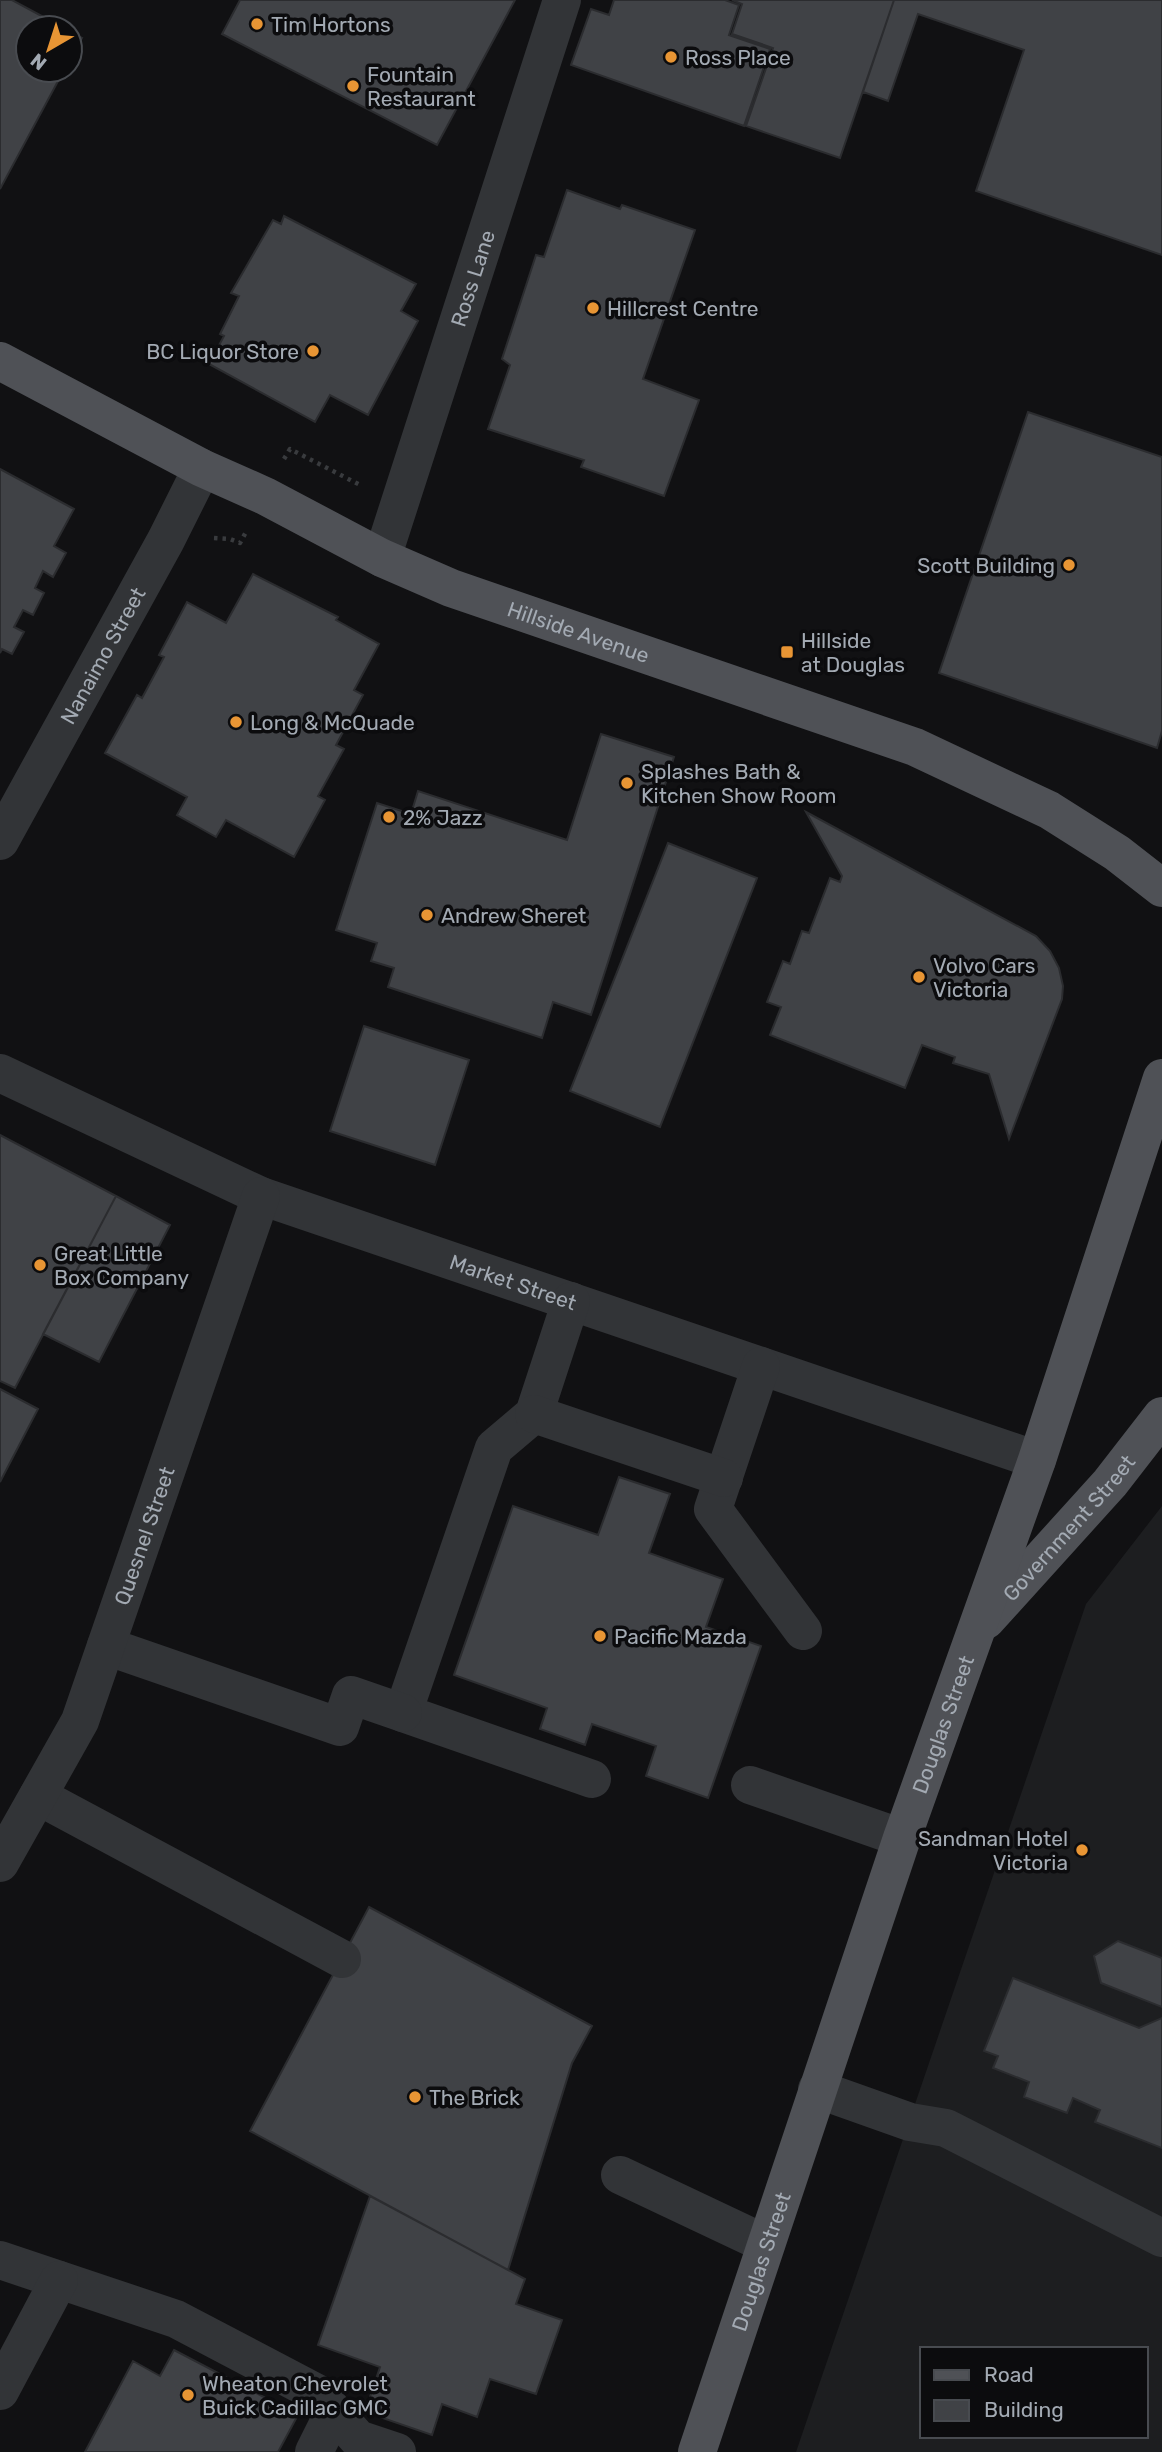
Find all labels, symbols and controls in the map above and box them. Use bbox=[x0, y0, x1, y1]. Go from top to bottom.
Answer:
place label: Tim Hortons bbox=[271, 12, 391, 37]
north arrow bbox=[14, 14, 84, 84]
marker: Tim Hortons bbox=[249, 16, 265, 32]
place label: Ross Place bbox=[685, 45, 791, 70]
text: N bbox=[26, 49, 51, 75]
marker: Ross Place bbox=[663, 49, 679, 65]
place label: Fountain Restaurant bbox=[367, 62, 476, 111]
marker: Fountain Restaurant bbox=[345, 78, 361, 94]
street label: Ross Lane bbox=[445, 227, 500, 330]
place label: Hillcrest Centre bbox=[607, 296, 759, 321]
marker: Hillcrest Centre bbox=[585, 300, 601, 316]
place label: BC Liquor Store bbox=[146, 339, 299, 364]
marker: BC Liquor Store bbox=[305, 343, 321, 359]
place label: Scott Building bbox=[917, 553, 1055, 578]
marker: Scott Building bbox=[1061, 557, 1077, 573]
street label: Nanaimo Street bbox=[55, 583, 150, 728]
street label: Hillside Avenue bbox=[504, 596, 653, 668]
place label: Hillside at Douglas bbox=[801, 628, 905, 677]
marker: Hillside at Douglas bbox=[779, 644, 795, 660]
place label: Long & McQuade bbox=[250, 710, 415, 735]
marker: Long & McQuade bbox=[228, 714, 244, 730]
place label: Splashes Bath & Kitchen Show Room bbox=[641, 759, 836, 808]
marker: Splashes Bath & Kitchen Show Room bbox=[619, 775, 635, 791]
place label: 2% Jazz bbox=[403, 805, 483, 830]
marker: 2% Jazz bbox=[381, 809, 397, 825]
place label: Andrew Sheret bbox=[441, 903, 586, 928]
marker: Andrew Sheret bbox=[419, 907, 435, 923]
place label: Volvo Cars Victoria bbox=[933, 953, 1036, 1002]
marker: Volvo Cars Victoria bbox=[911, 969, 927, 985]
place label: Great Little Box Company bbox=[54, 1241, 189, 1290]
street label: Market Street bbox=[447, 1249, 580, 1315]
marker: Great Little Box Company bbox=[32, 1257, 48, 1273]
street label: Government Street bbox=[997, 1450, 1140, 1606]
street label: Quesnel Street bbox=[108, 1463, 179, 1608]
place label: Pacific Mazda bbox=[614, 1624, 747, 1649]
marker: Pacific Mazda bbox=[592, 1628, 608, 1644]
street label: Douglas Street bbox=[906, 1652, 979, 1797]
place label: Sandman Hotel Victoria bbox=[918, 1826, 1068, 1875]
marker: Sandman Hotel Victoria bbox=[1074, 1842, 1090, 1858]
place label: The Brick bbox=[429, 2085, 520, 2110]
marker: The Brick bbox=[407, 2089, 423, 2105]
street label: Douglas Street bbox=[726, 2189, 795, 2334]
legend bbox=[920, 2347, 1148, 2438]
text: Road bbox=[984, 2362, 1034, 2387]
place label: Wheaton Chevrolet Buick Cadillac GMC bbox=[202, 2371, 388, 2420]
marker: Wheaton Chevrolet Buick Cadillac GMC bbox=[180, 2387, 196, 2403]
text: Building bbox=[984, 2397, 1064, 2422]

